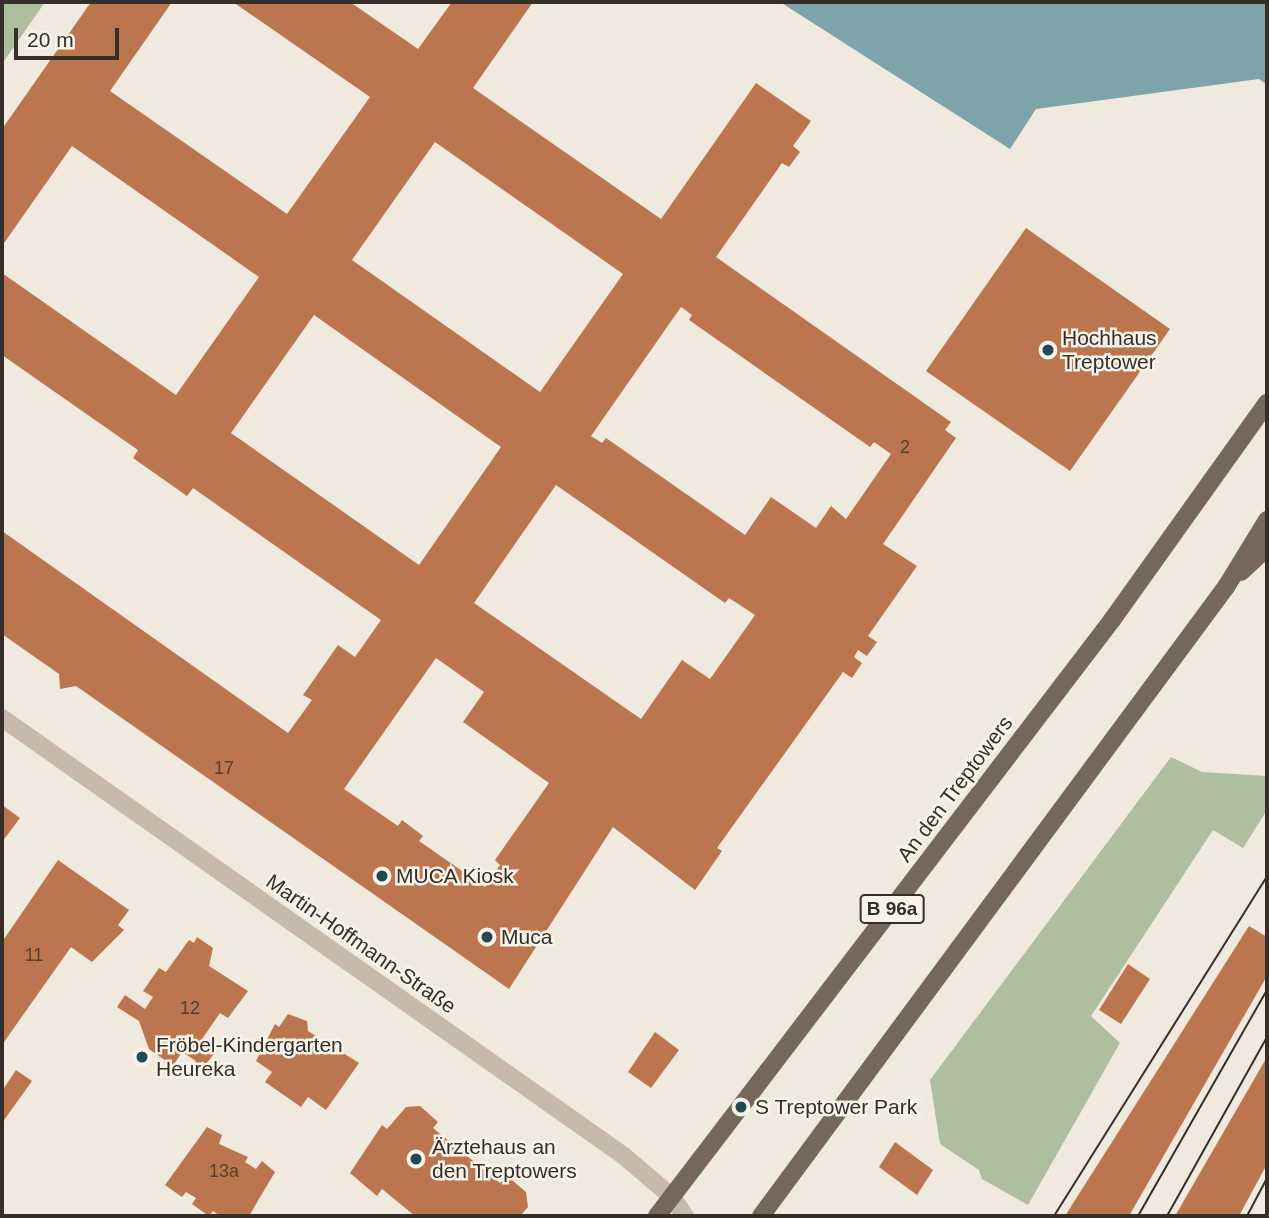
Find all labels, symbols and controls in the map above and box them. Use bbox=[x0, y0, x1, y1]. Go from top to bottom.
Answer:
scale bar bbox=[18, 14, 122, 58]
text: 20 m bbox=[27, 28, 74, 51]
place label: Hochhaus Treptower bbox=[1062, 325, 1157, 375]
marker: Hochhaus Treptower bbox=[1040, 342, 1056, 358]
house number: 2 bbox=[900, 436, 910, 458]
street label: An den Treptowers bbox=[892, 711, 1018, 867]
house number: 17 bbox=[214, 757, 234, 779]
place label: MUCA Kiosk bbox=[396, 863, 515, 889]
marker: MUCA Kiosk bbox=[374, 868, 390, 884]
street label: Martin-Hoffmann-Straße bbox=[261, 869, 461, 1019]
road number: B 96a bbox=[859, 894, 925, 925]
place label: Muca bbox=[501, 924, 552, 950]
marker: Muca bbox=[479, 929, 495, 945]
house number: 11 bbox=[25, 944, 43, 966]
house number: 12 bbox=[180, 997, 200, 1019]
place label: Fröbel-Kindergarten Heureka bbox=[156, 1032, 343, 1082]
marker: Fröbel-Kindergarten Heureka bbox=[134, 1049, 150, 1065]
place label: S Treptower Park bbox=[755, 1094, 918, 1120]
marker: S Treptower Park bbox=[733, 1099, 749, 1115]
place label: Ärztehaus an den Treptowers bbox=[432, 1134, 577, 1184]
marker: Ärztehaus an den Treptowers bbox=[406, 1149, 426, 1169]
house number: 13a bbox=[209, 1160, 239, 1182]

